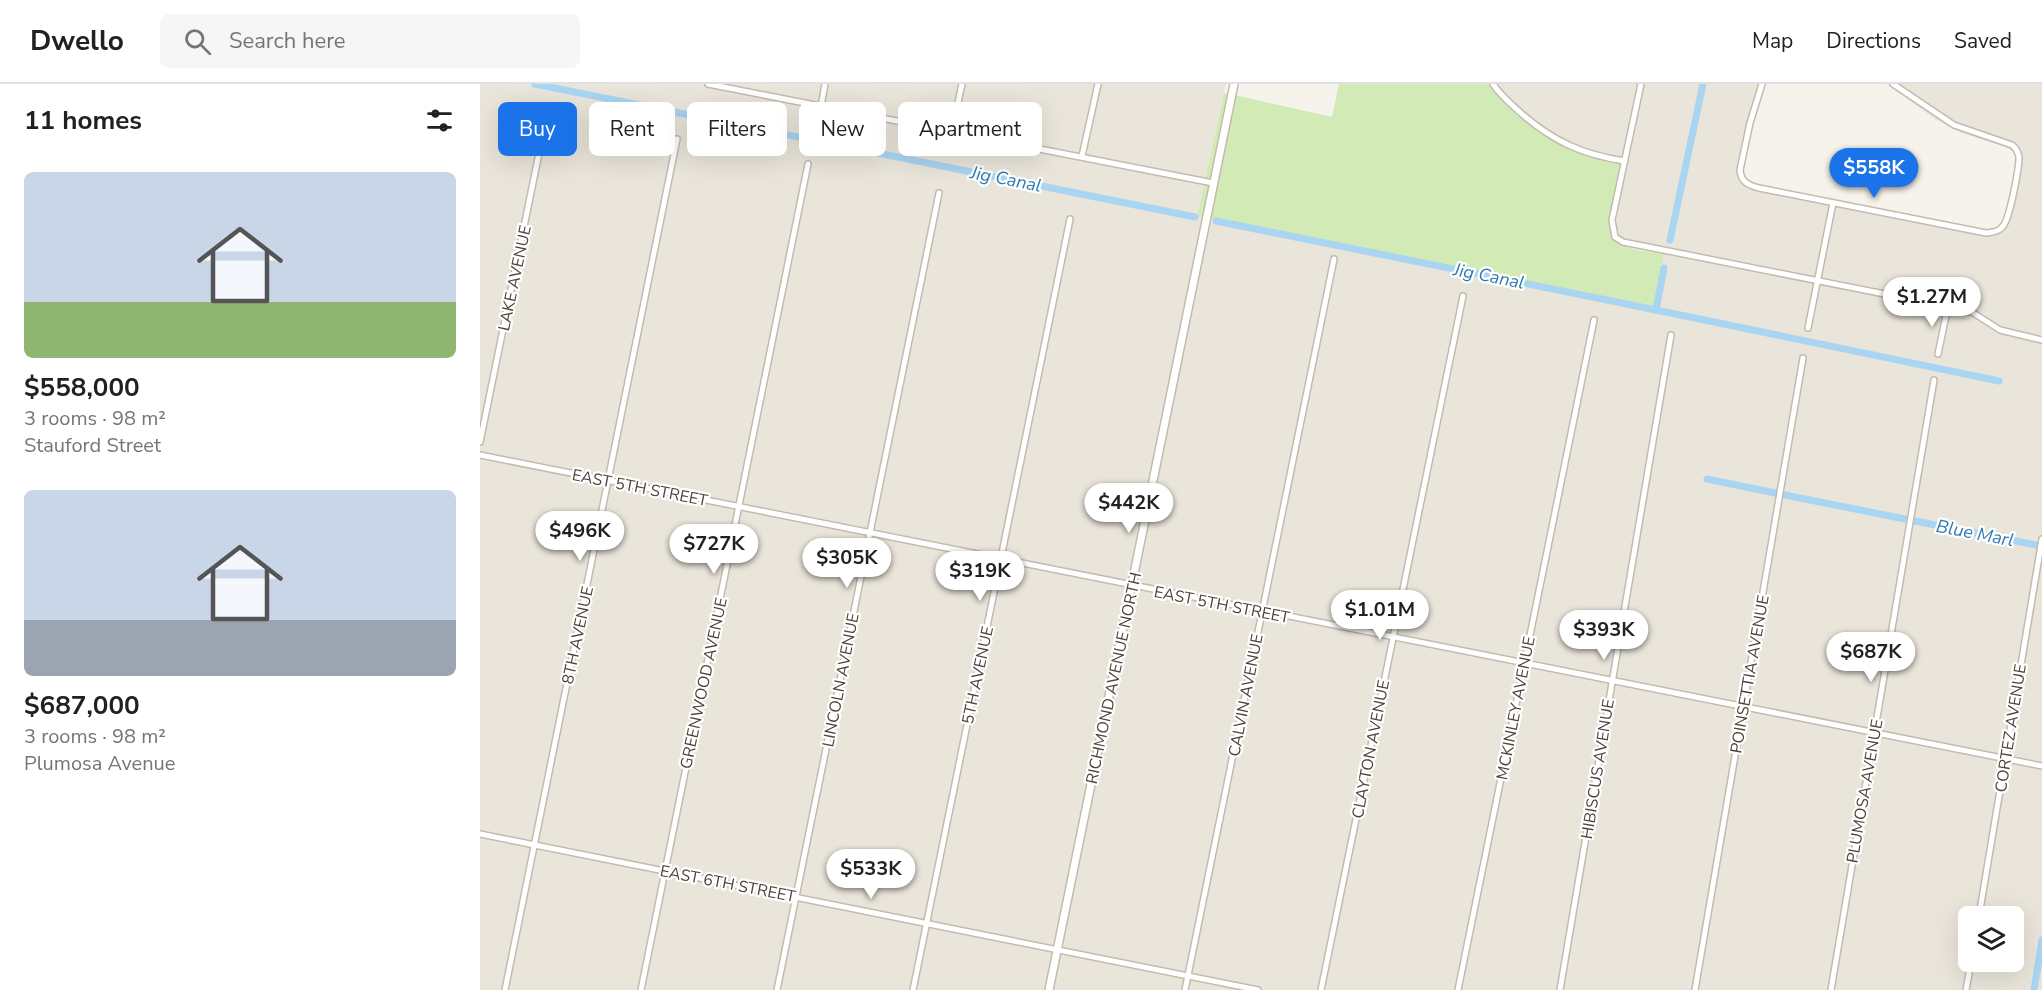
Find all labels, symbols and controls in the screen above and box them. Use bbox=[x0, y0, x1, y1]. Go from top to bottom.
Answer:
search box bbox=[160, 14, 580, 68]
text: Dwello bbox=[30, 22, 124, 60]
icon: search bbox=[181, 25, 214, 58]
text: Search here bbox=[229, 26, 346, 56]
text: Map bbox=[1752, 27, 1793, 55]
text: Directions bbox=[1826, 27, 1921, 55]
text: Saved bbox=[1954, 27, 2012, 55]
chip: Buy bbox=[498, 102, 577, 156]
chip: Rent bbox=[589, 102, 675, 156]
chip: Filters bbox=[687, 102, 787, 156]
chip: New bbox=[799, 102, 886, 156]
chip: Apartment bbox=[898, 102, 1042, 156]
text: 11 homes bbox=[24, 103, 142, 138]
icon: filters bbox=[423, 104, 456, 137]
pin: $558K bbox=[1832, 148, 1916, 199]
text: $558K bbox=[1843, 154, 1905, 181]
water label: Jig Canal bbox=[968, 160, 1043, 198]
icon: home bbox=[186, 211, 294, 319]
street label: LAKE AVENUE bbox=[493, 223, 537, 333]
water label: Jig Canal bbox=[1451, 257, 1526, 295]
pin: $1.27M bbox=[1883, 277, 1981, 328]
text: $1.27M bbox=[1897, 283, 1967, 310]
text: $558,000 bbox=[24, 370, 140, 405]
text: 3 rooms · 98 m² bbox=[24, 405, 166, 432]
text: Stauford Street bbox=[24, 432, 161, 459]
street label: EAST 5TH STREET bbox=[570, 464, 710, 512]
pin: $442K bbox=[1087, 483, 1171, 534]
text: $442K bbox=[1098, 489, 1160, 516]
pin: $496K bbox=[538, 511, 622, 562]
water label: Blue Marl bbox=[1934, 514, 2016, 552]
text: $496K bbox=[549, 517, 611, 544]
pin: $727K bbox=[672, 524, 756, 575]
icon: home bbox=[186, 529, 294, 637]
text: $727K bbox=[683, 530, 745, 557]
pin: $305K bbox=[805, 538, 889, 589]
text: $305K bbox=[816, 544, 878, 571]
pin: $319K bbox=[938, 551, 1022, 602]
text: $319K bbox=[949, 557, 1011, 584]
street label: RICHMOND AVENUE NORTH bbox=[1081, 570, 1147, 786]
street label: EAST 5TH STREET bbox=[1152, 581, 1292, 629]
street label: 8TH AVENUE bbox=[557, 584, 599, 686]
pin: $1.01M bbox=[1331, 590, 1429, 641]
street label: POINSETTIA AVENUE bbox=[1725, 593, 1775, 755]
street label: GREENWOOD AVENUE bbox=[675, 596, 733, 771]
text: $1.01M bbox=[1345, 596, 1415, 623]
pin: $393K bbox=[1562, 610, 1646, 661]
street label: LINCOLN AVENUE bbox=[817, 611, 865, 749]
text: $393K bbox=[1573, 616, 1635, 643]
street label: 5TH AVENUE bbox=[957, 624, 999, 726]
street label: CALVIN AVENUE bbox=[1223, 632, 1269, 758]
pin: $687K bbox=[1829, 632, 1913, 683]
street label: MCKINLEY AVENUE bbox=[1491, 634, 1541, 782]
text: $687K bbox=[1840, 638, 1902, 665]
street label: CORTEZ AVENUE bbox=[1990, 662, 2032, 794]
street label: CLAYTON AVENUE bbox=[1347, 678, 1395, 820]
text: $687,000 bbox=[24, 688, 140, 723]
street label: HIBISCUS AVENUE bbox=[1576, 698, 1620, 841]
street label: PLUMOSA AVENUE bbox=[1842, 718, 1888, 865]
text: 3 rooms · 98 m² bbox=[24, 723, 166, 750]
text: Plumosa Avenue bbox=[24, 750, 175, 777]
pin: $533K bbox=[829, 849, 913, 900]
text: $533K bbox=[840, 855, 902, 882]
street label: EAST 6TH STREET bbox=[658, 860, 798, 908]
map controls bbox=[1958, 906, 2024, 972]
button: layers bbox=[1958, 906, 2024, 972]

